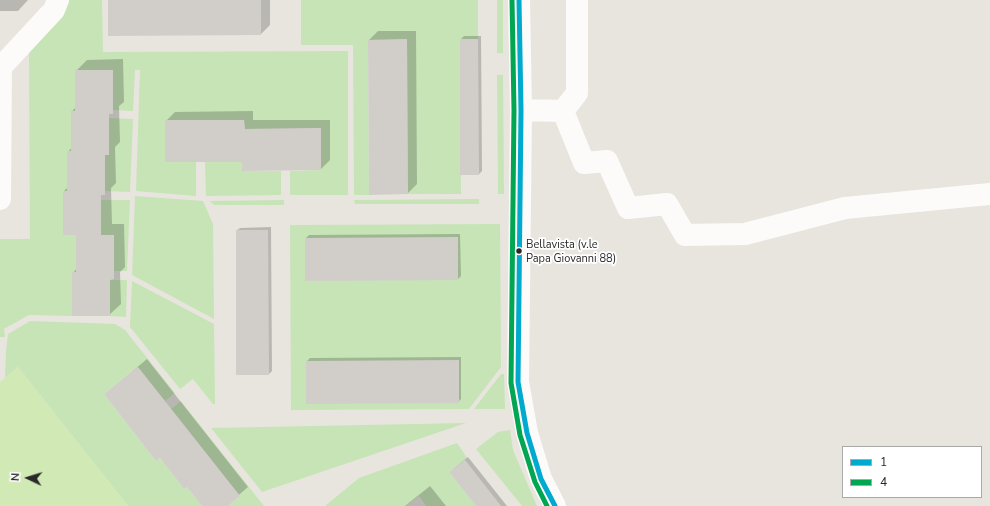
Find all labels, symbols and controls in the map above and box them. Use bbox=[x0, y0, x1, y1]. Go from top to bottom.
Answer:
place label: Bellavista (v.le Papa Giovanni 88) bbox=[526, 238, 616, 264]
marker: Bellavista (v.le Papa Giovanni 88) bbox=[514, 246, 524, 256]
legend bbox=[842, 446, 982, 498]
text: 1 bbox=[880, 454, 887, 470]
north arrow bbox=[8, 458, 48, 498]
text: N bbox=[8, 473, 23, 482]
text: 4 bbox=[880, 474, 887, 490]

